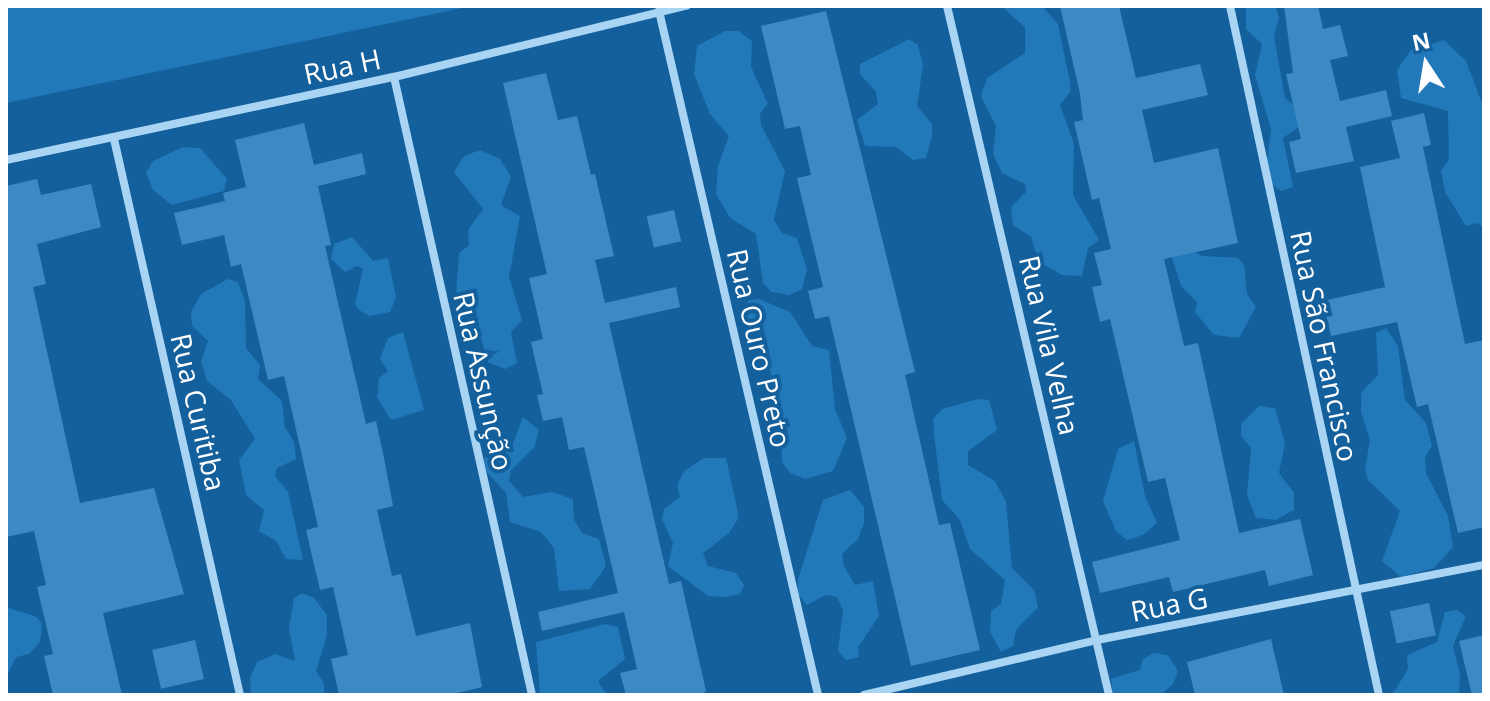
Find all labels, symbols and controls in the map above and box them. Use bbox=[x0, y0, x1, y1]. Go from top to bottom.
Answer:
north arrow bbox=[1386, 24, 1466, 104]
text: N bbox=[1409, 24, 1433, 57]
street label: Rua H bbox=[300, 41, 384, 91]
street label: Rua São Francisco bbox=[1284, 228, 1366, 464]
street label: Rua Ouro Preto bbox=[721, 246, 799, 450]
street label: Rua Vila Velha bbox=[1013, 252, 1087, 438]
street label: Rua Assunção bbox=[447, 289, 521, 473]
street label: Rua Curitiba bbox=[165, 330, 233, 494]
street label: Rua G bbox=[1128, 580, 1210, 628]

